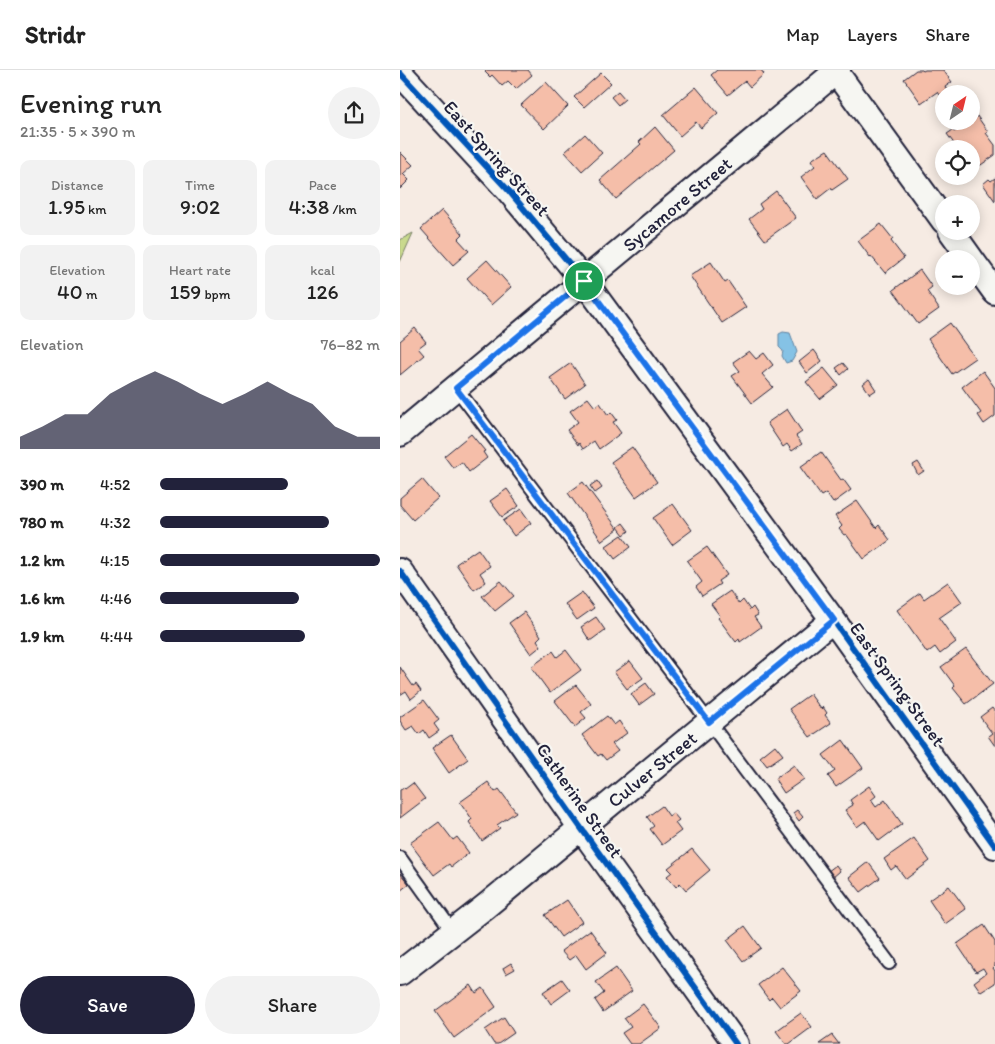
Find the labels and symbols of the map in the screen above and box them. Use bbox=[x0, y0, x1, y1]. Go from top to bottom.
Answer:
north arrow bbox=[935, 85, 980, 130]
street label: East Spring Street bbox=[439, 96, 555, 221]
street label: Sycamore Street bbox=[618, 152, 737, 257]
pin bbox=[563, 260, 605, 302]
street label: East Spring Street bbox=[845, 618, 950, 751]
street label: Culver Street bbox=[603, 726, 701, 812]
street label: Catherine Street bbox=[531, 738, 628, 862]

